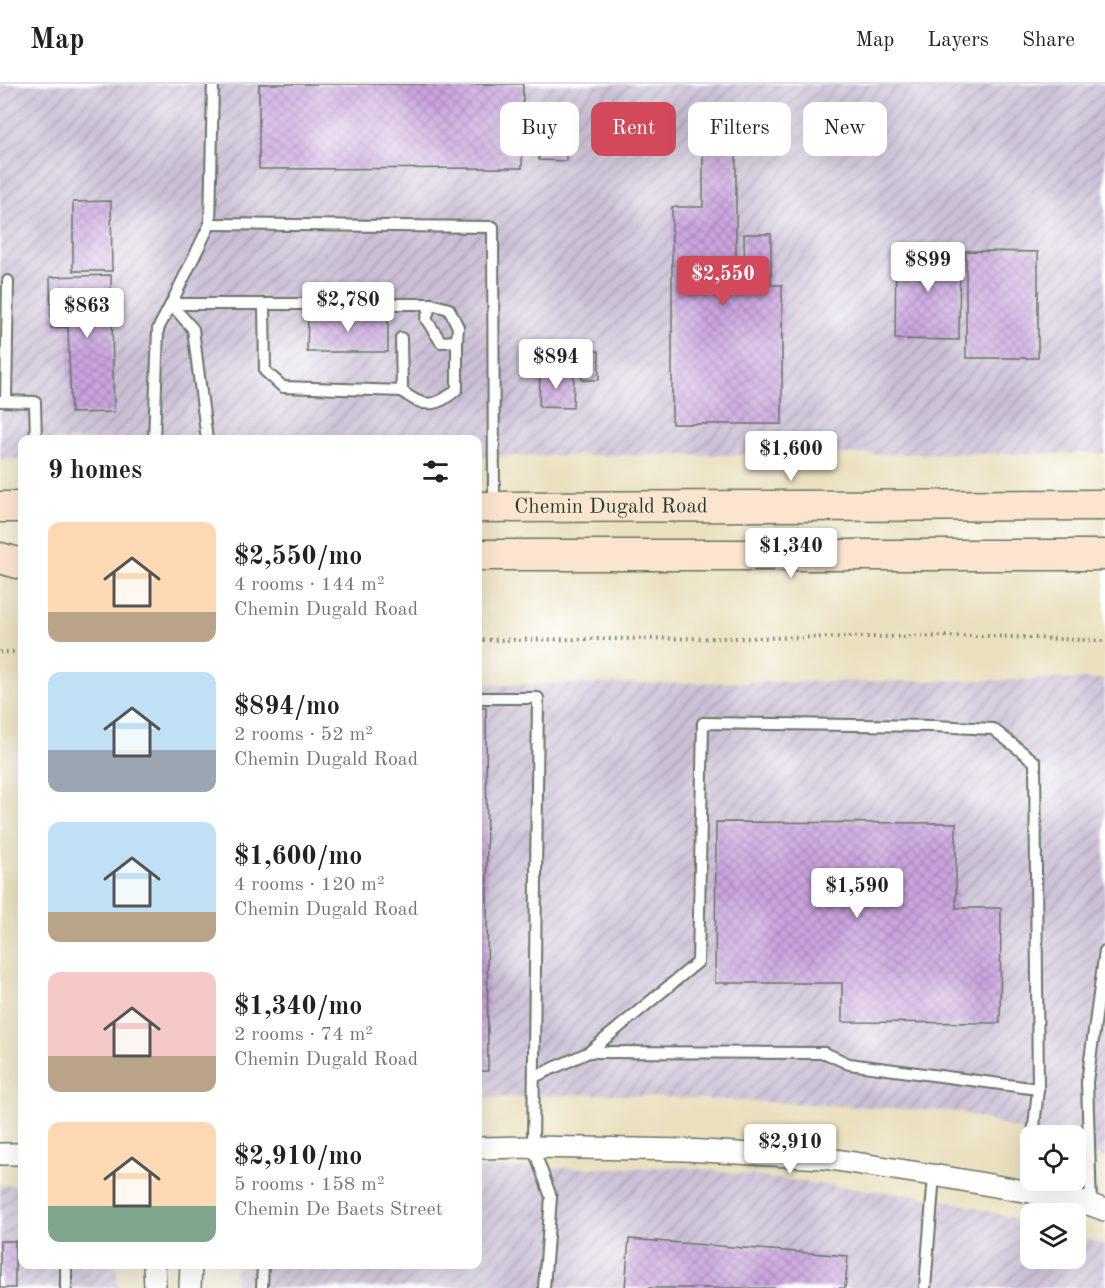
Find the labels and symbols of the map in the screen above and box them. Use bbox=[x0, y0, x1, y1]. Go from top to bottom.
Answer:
pin: $899 bbox=[892, 242, 964, 293]
pin: $2,550 bbox=[674, 256, 772, 307]
pin: $2,780 bbox=[299, 282, 397, 333]
pin: $863 bbox=[51, 288, 123, 339]
pin: $894 bbox=[520, 339, 592, 390]
pin: $1,600 bbox=[742, 431, 840, 482]
street label: Chemin Dugald Road bbox=[514, 496, 708, 517]
pin: $1,340 bbox=[742, 528, 840, 579]
pin: $1,590 bbox=[808, 868, 906, 919]
pin: $2,910 bbox=[741, 1124, 839, 1175]

